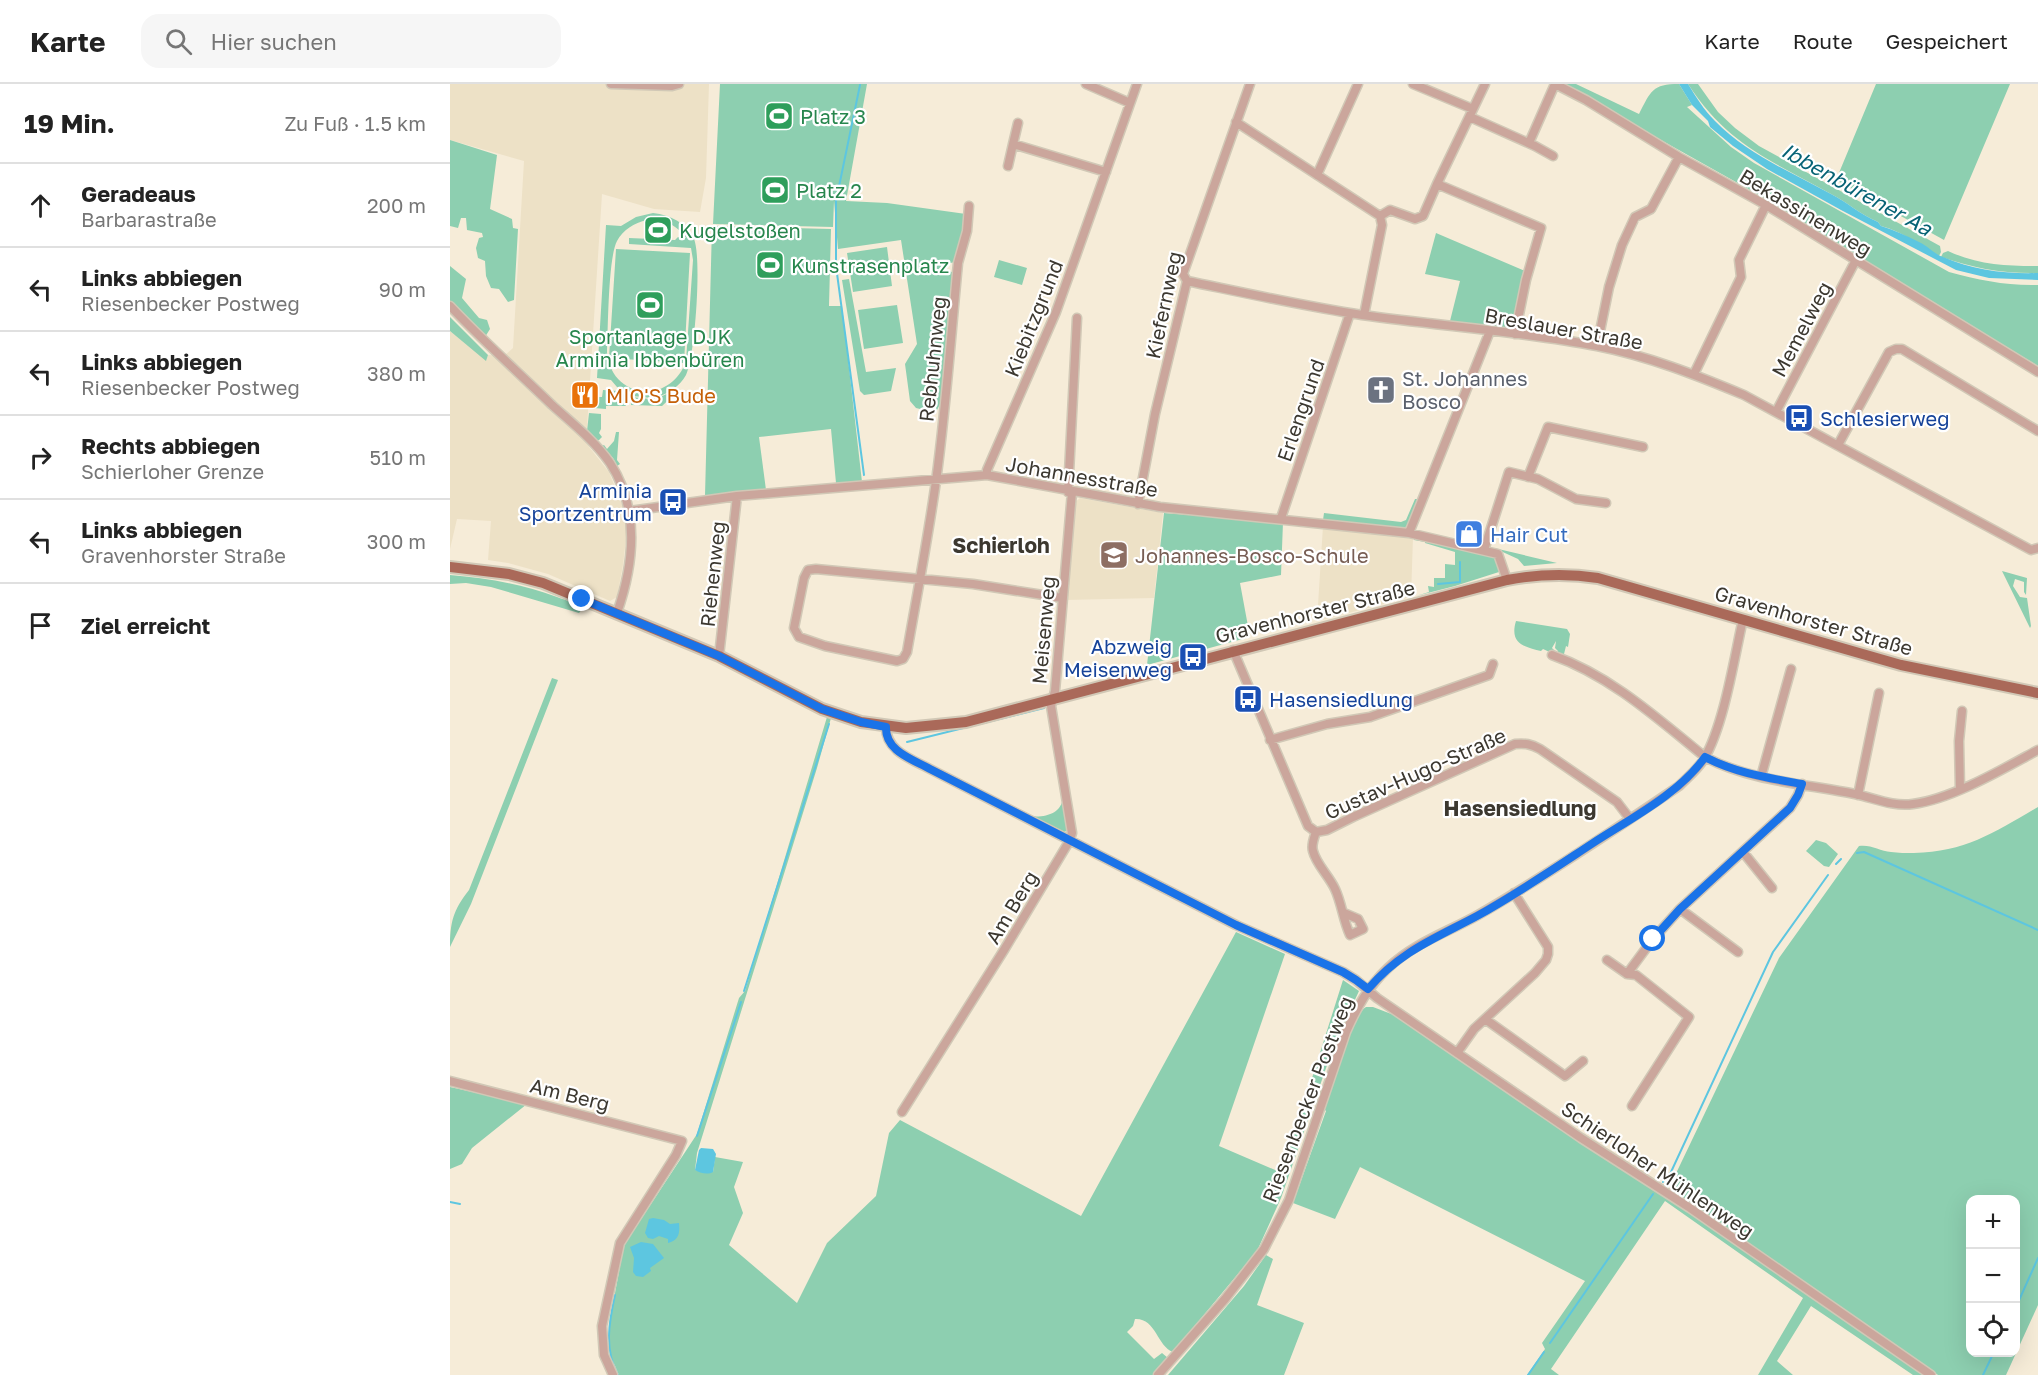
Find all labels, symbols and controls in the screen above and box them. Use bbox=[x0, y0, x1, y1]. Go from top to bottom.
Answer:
search box bbox=[141, 14, 561, 68]
text: Karte bbox=[30, 25, 105, 58]
icon: search bbox=[162, 25, 195, 58]
text: Hier suchen bbox=[210, 28, 337, 55]
text: Karte bbox=[1704, 28, 1760, 54]
text: Route bbox=[1793, 28, 1853, 54]
text: Gespeichert bbox=[1886, 28, 2008, 54]
sports icon: Platz 3 bbox=[763, 100, 795, 132]
place label: Platz 3 bbox=[800, 104, 866, 128]
text: 19 Min. bbox=[24, 108, 115, 139]
text: Zu Fuß · 1.5 km bbox=[284, 111, 426, 135]
water label: Ibbenbürener Aa bbox=[1777, 137, 1938, 242]
street label: Bekassinenweg bbox=[1736, 163, 1876, 261]
sports icon: Platz 2 bbox=[759, 174, 791, 206]
place label: Platz 2 bbox=[796, 178, 862, 202]
text: Geradeaus bbox=[81, 180, 196, 207]
icon: ahead bbox=[24, 189, 57, 222]
text: 200 m bbox=[367, 193, 426, 217]
text: Barbarastraße bbox=[81, 207, 217, 231]
sports icon: Kugelstoßen bbox=[642, 214, 674, 246]
place label: Kugelstoßen bbox=[679, 218, 801, 242]
sports icon: Kunstrasenplatz bbox=[754, 249, 786, 281]
street label: Kiefernweg bbox=[1140, 249, 1186, 361]
place label: Kunstrasenplatz bbox=[791, 253, 949, 277]
street label: Kiebitzgrund bbox=[999, 256, 1067, 380]
text: Links abbiegen bbox=[81, 264, 242, 291]
icon: left bbox=[24, 273, 57, 306]
text: 90 m bbox=[379, 277, 426, 301]
street label: Memelweg bbox=[1766, 277, 1836, 381]
sports icon: Sportanlage DJK Arminia Ibbenbüren bbox=[634, 289, 666, 321]
text: Riesenbecker Postweg bbox=[81, 291, 300, 315]
street label: Rebhuhnweg bbox=[913, 295, 951, 423]
street label: Breslauer Straße bbox=[1483, 302, 1645, 354]
place label: Sportanlage DJK Arminia Ibbenbüren bbox=[556, 324, 744, 371]
text: Links abbiegen bbox=[81, 348, 242, 375]
street label: Erlengrund bbox=[1271, 356, 1329, 464]
icon: left bbox=[24, 357, 57, 390]
text: 380 m bbox=[367, 361, 426, 385]
place label: St. Johannes Bosco bbox=[1402, 366, 1528, 413]
church icon: St. Johannes Bosco bbox=[1365, 374, 1397, 406]
text: Riesenbecker Postweg bbox=[81, 375, 300, 399]
restaurant icon: MIO'S Bude bbox=[569, 379, 601, 411]
place label: MIO'S Bude bbox=[606, 383, 716, 407]
bus stop icon: Schlesierweg bbox=[1783, 402, 1815, 434]
place label: Schlesierweg bbox=[1820, 406, 1949, 430]
text: Rechts abbiegen bbox=[81, 432, 260, 459]
icon: right bbox=[24, 441, 57, 474]
text: 510 m bbox=[370, 445, 426, 469]
street label: Johannesstraße bbox=[1004, 451, 1160, 501]
text: Schierloher Grenze bbox=[81, 459, 264, 483]
place label: Arminia Sportzentrum bbox=[519, 478, 652, 525]
bus stop icon: Arminia Sportzentrum bbox=[657, 486, 689, 518]
text: Links abbiegen bbox=[81, 516, 242, 543]
shop icon: Hair Cut bbox=[1453, 518, 1485, 550]
street label: Riehenweg bbox=[695, 520, 729, 628]
place label: Hair Cut bbox=[1490, 522, 1568, 546]
icon: left bbox=[24, 525, 57, 558]
text: 300 m bbox=[367, 529, 426, 553]
district label: Schierloh bbox=[952, 532, 1050, 558]
school or university icon: Johannes-Bosco-Schule bbox=[1098, 539, 1130, 571]
text: Gravenhorster Straße bbox=[81, 543, 286, 567]
place label: Johannes-Bosco-Schule bbox=[1135, 543, 1369, 567]
street label: Meisenweg bbox=[1026, 575, 1060, 685]
street label: Gravenhorster Straße bbox=[1213, 575, 1417, 647]
street label: Gravenhorster Straße bbox=[1712, 580, 1916, 660]
route end bbox=[568, 585, 594, 611]
icon: arrive bbox=[24, 609, 57, 642]
text: Ziel erreicht bbox=[81, 612, 210, 639]
place label: Abzweig Meisenweg bbox=[1064, 634, 1172, 681]
bus stop icon: Abzweig Meisenweg bbox=[1177, 641, 1209, 673]
bus stop icon: Hasensiedlung bbox=[1232, 683, 1264, 715]
place label: Hasensiedlung bbox=[1269, 687, 1413, 711]
street label: Gustav-Hugo-Straße bbox=[1321, 722, 1509, 824]
district label: Hasensiedlung bbox=[1444, 795, 1596, 821]
street label: Am Berg bbox=[980, 866, 1042, 948]
route start bbox=[1639, 925, 1665, 951]
street label: Riesenbecker Postweg bbox=[1257, 993, 1357, 1205]
street label: Am Berg bbox=[528, 1073, 612, 1115]
street label: Schierloher Mühlenweg bbox=[1557, 1096, 1759, 1242]
map controls bbox=[1966, 1195, 2020, 1357]
button: + bbox=[1966, 1195, 2020, 1249]
button: − bbox=[1966, 1249, 2020, 1303]
button: locate bbox=[1966, 1303, 2020, 1357]

